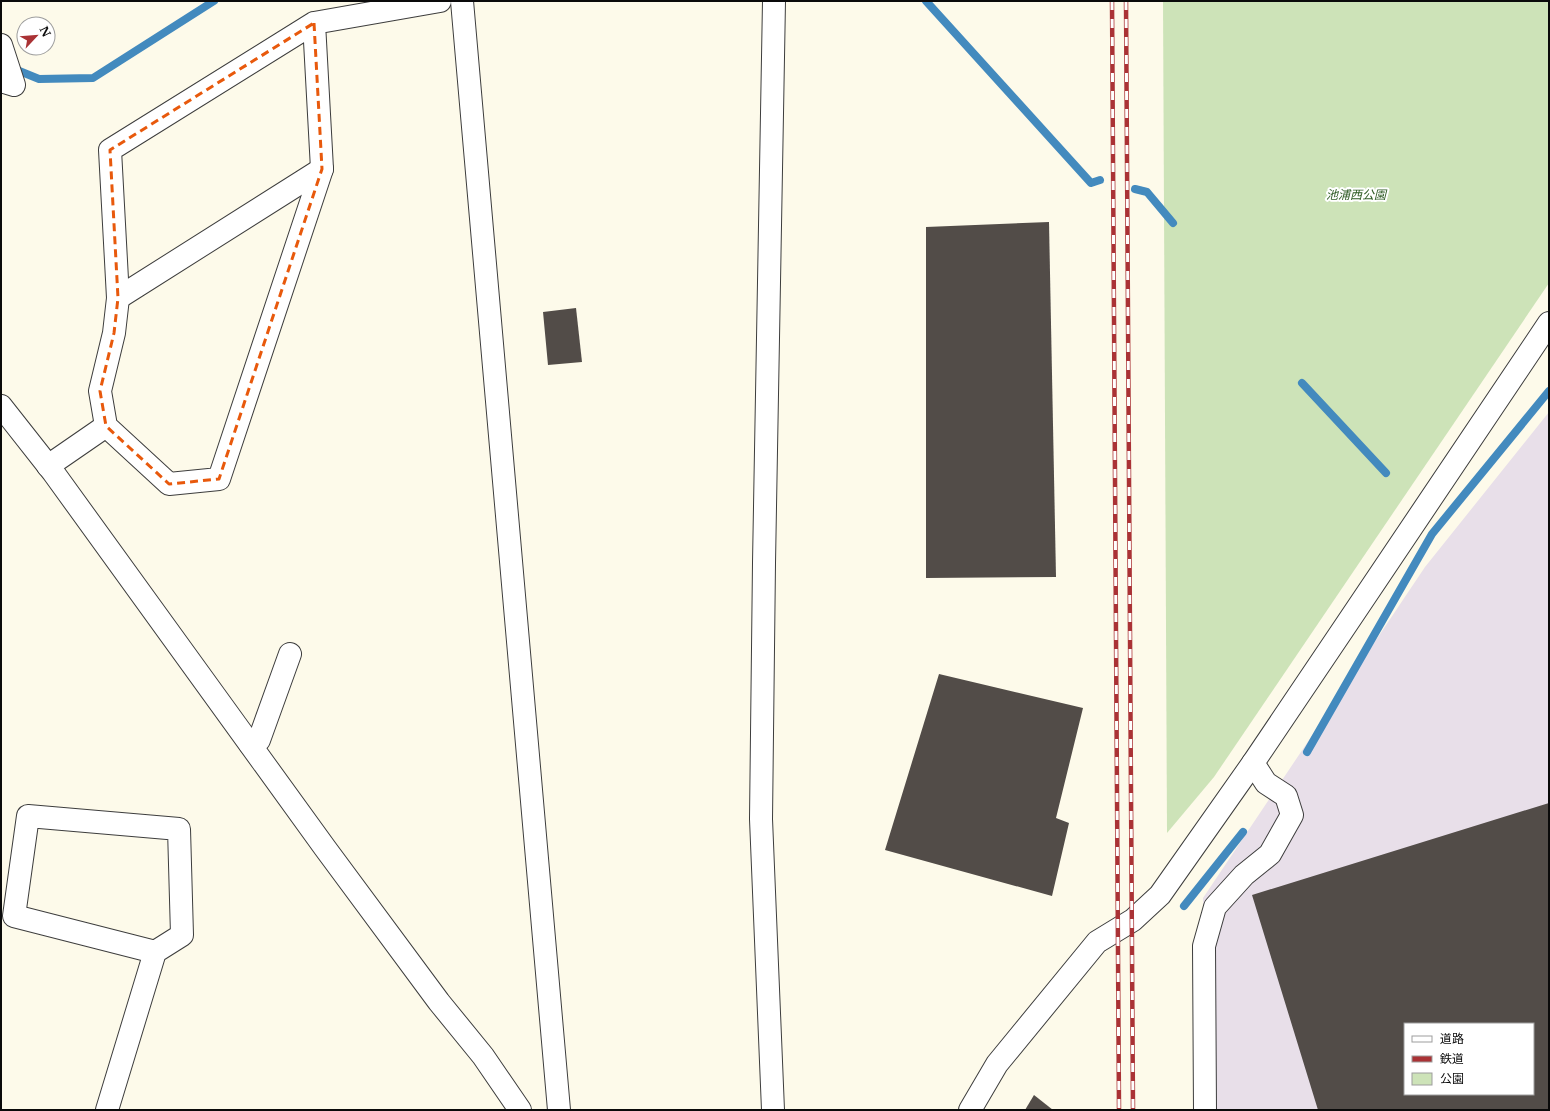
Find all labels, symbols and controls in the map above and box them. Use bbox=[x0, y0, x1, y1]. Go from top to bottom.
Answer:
north arrow bbox=[16, 16, 56, 56]
text: N bbox=[36, 24, 54, 40]
park label: 池浦西公園 bbox=[1326, 187, 1388, 202]
legend bbox=[1404, 1023, 1534, 1095]
text: 道路 bbox=[1440, 1031, 1464, 1046]
text: 鉄道 bbox=[1440, 1051, 1464, 1066]
text: 公園 bbox=[1440, 1071, 1464, 1086]

